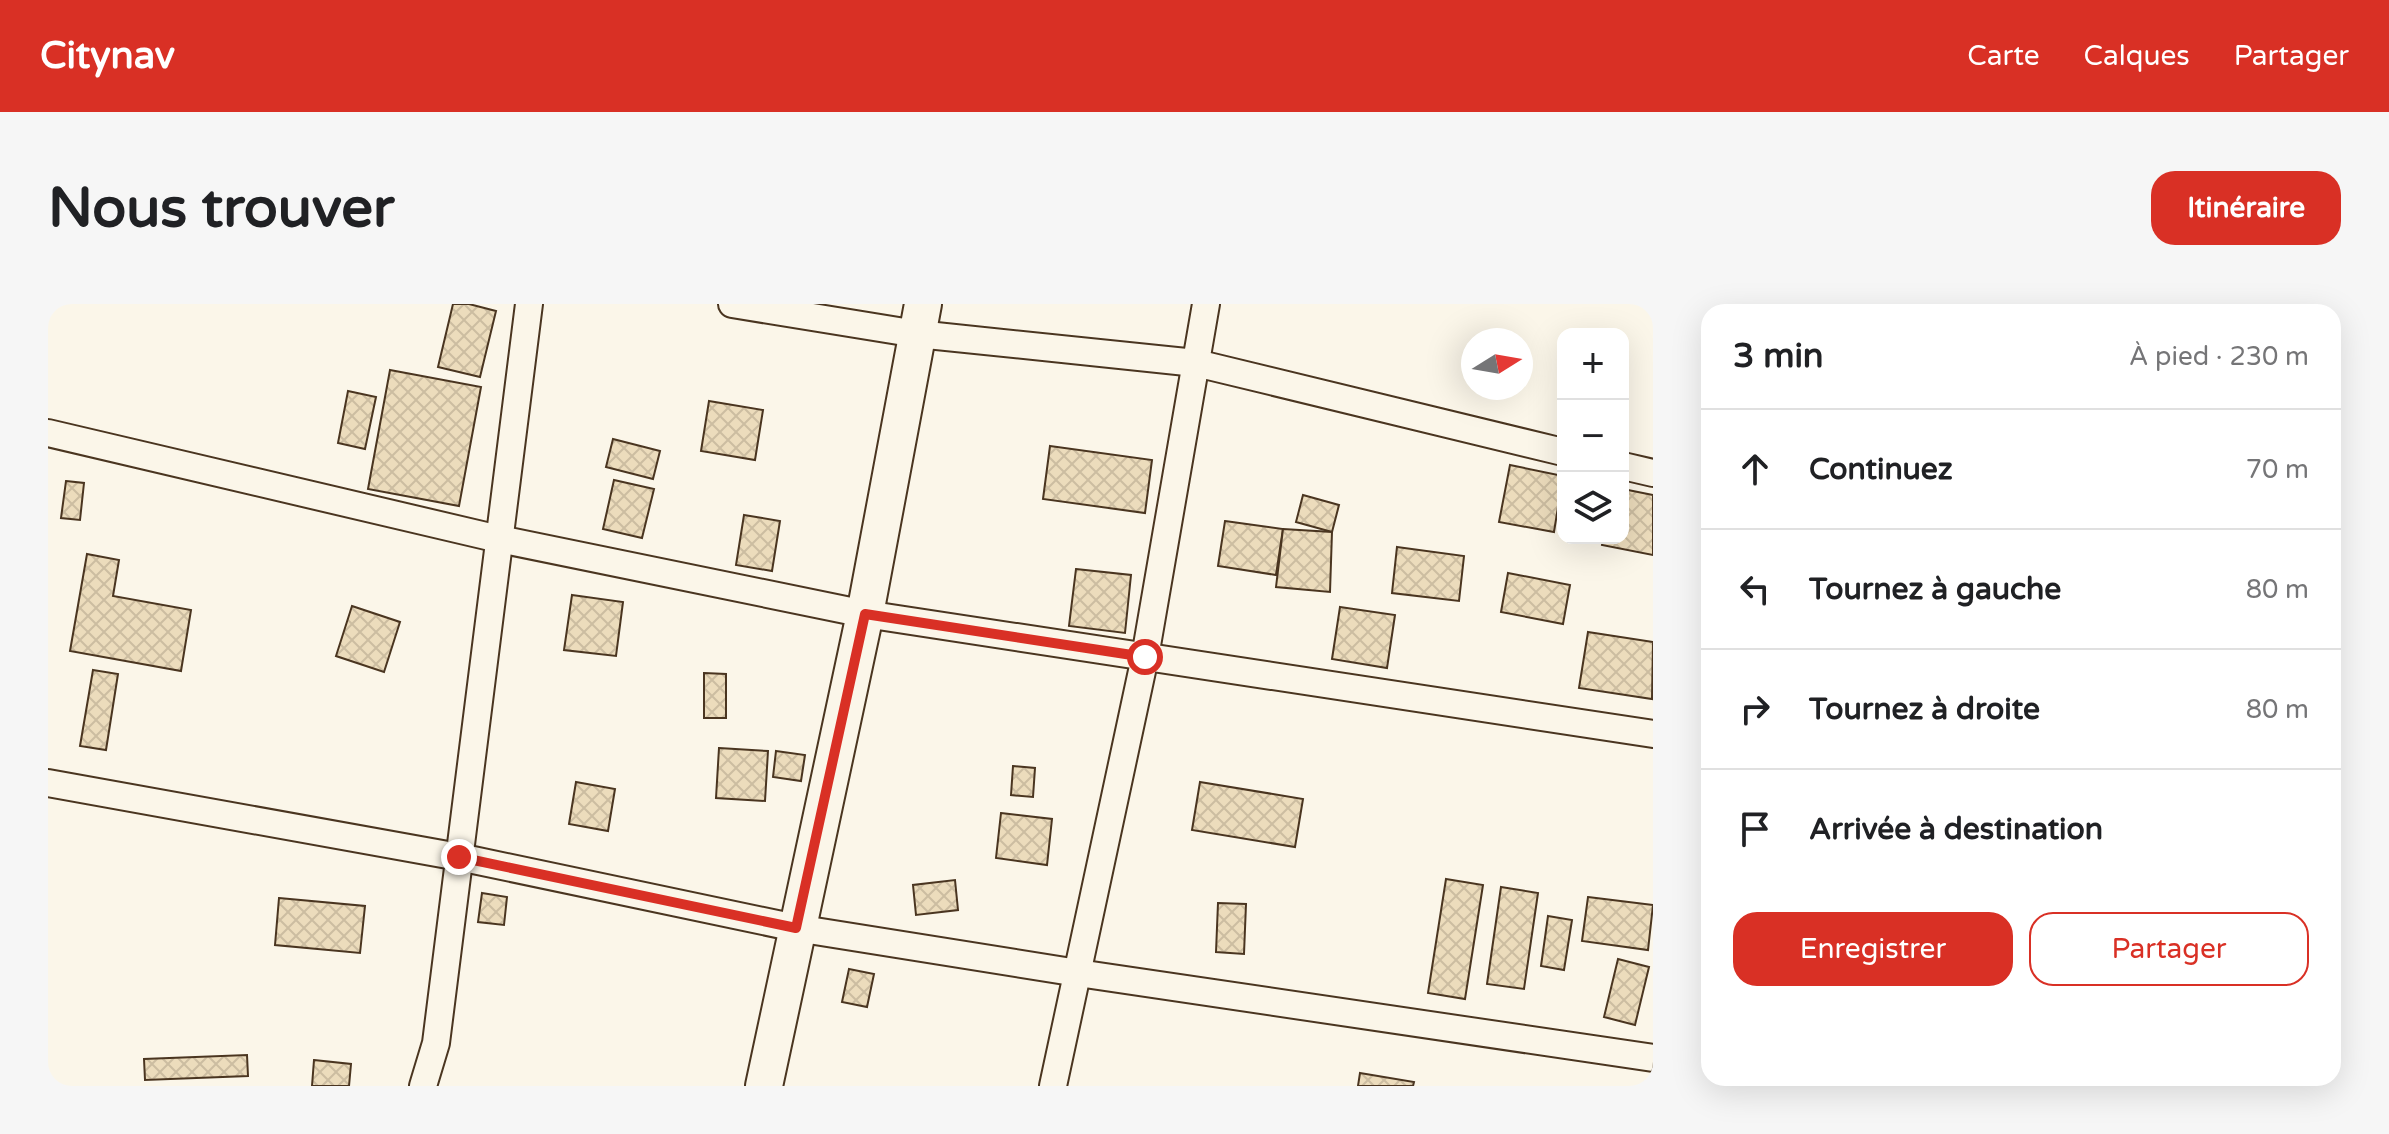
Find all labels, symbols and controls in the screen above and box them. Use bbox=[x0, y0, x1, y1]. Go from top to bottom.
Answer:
text: Citynav bbox=[40, 33, 175, 79]
text: Carte bbox=[1967, 39, 2040, 73]
text: Calques bbox=[2084, 39, 2190, 73]
text: Partager bbox=[2234, 39, 2349, 73]
button: Itinéraire bbox=[2151, 171, 2341, 245]
text: Nous trouver bbox=[48, 175, 394, 242]
north arrow bbox=[1461, 328, 1533, 400]
map controls bbox=[1557, 328, 1629, 544]
button: + bbox=[1557, 328, 1629, 400]
text: 3 min bbox=[1733, 336, 1824, 377]
text: À pied · 230 m bbox=[2129, 341, 2309, 372]
button: − bbox=[1557, 400, 1629, 472]
icon: ahead bbox=[1733, 447, 1777, 491]
text: Continuez bbox=[1809, 451, 1953, 488]
text: 70 m bbox=[2246, 454, 2309, 485]
button: layers bbox=[1557, 472, 1629, 544]
icon: left bbox=[1733, 567, 1777, 611]
text: Tournez à gauche bbox=[1809, 571, 2061, 608]
text: 80 m bbox=[2246, 574, 2309, 605]
route start bbox=[1127, 639, 1163, 675]
icon: right bbox=[1733, 687, 1777, 731]
text: Tournez à droite bbox=[1809, 691, 2040, 728]
text: 80 m bbox=[2246, 694, 2309, 725]
icon: arrive bbox=[1733, 807, 1777, 851]
text: Arrivée à destination bbox=[1809, 811, 2103, 848]
route end bbox=[441, 839, 477, 875]
button: Enregistrer bbox=[1733, 912, 2013, 986]
button: Partager bbox=[2029, 912, 2309, 986]

